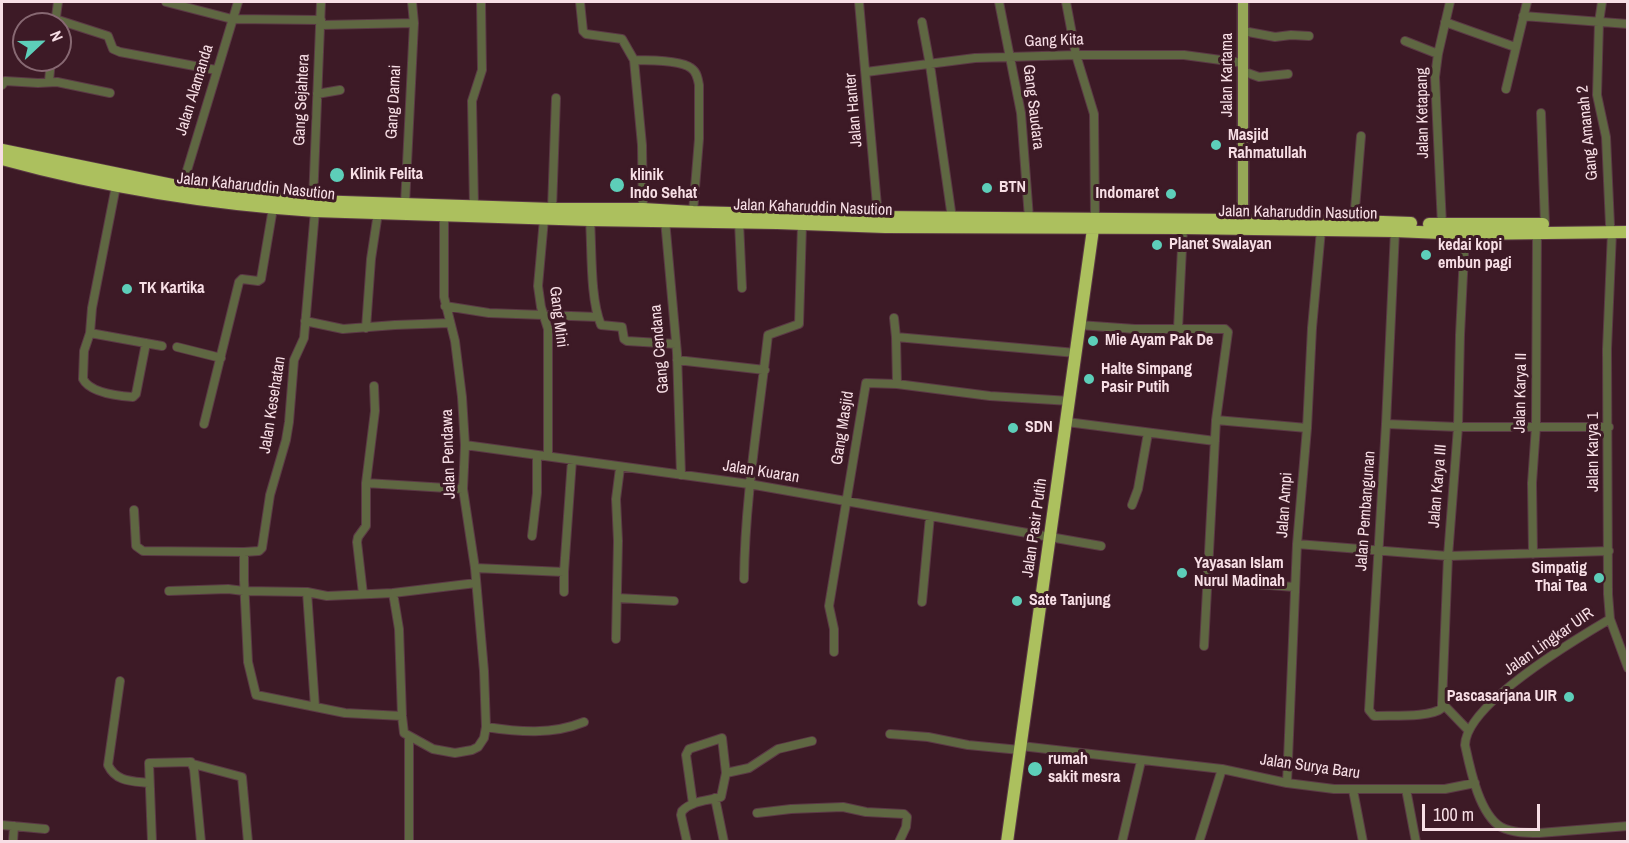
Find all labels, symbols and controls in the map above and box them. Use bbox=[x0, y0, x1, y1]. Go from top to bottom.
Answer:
north arrow bbox=[12, 12, 72, 72]
text: N bbox=[45, 27, 69, 45]
street label: Gang Kita bbox=[1024, 30, 1084, 52]
street label: Jalan Kartama bbox=[1218, 33, 1238, 117]
street label: Jalan Alamanda bbox=[172, 42, 218, 138]
street label: Gang Sejahtera bbox=[290, 54, 314, 146]
street label: Gang Saudara bbox=[1018, 63, 1048, 151]
street label: Gang Damai bbox=[382, 64, 406, 140]
street label: Jalan Ketapang bbox=[1413, 67, 1433, 159]
street label: Jalan Hanter bbox=[841, 72, 867, 148]
street label: Gang Amanah 2 bbox=[1573, 84, 1603, 182]
place label: Masjid Rahmatullah bbox=[1228, 126, 1307, 164]
marker: Masjid Rahmatullah bbox=[1209, 138, 1223, 152]
place label: Klinik Felita bbox=[350, 165, 423, 185]
marker: Klinik Felita bbox=[328, 166, 346, 184]
place label: klinik Indo Sehat bbox=[630, 166, 697, 204]
street label: Jalan Kaharuddin Nasution bbox=[176, 169, 336, 205]
marker: klinik Indo Sehat bbox=[608, 176, 626, 194]
place label: BTN bbox=[999, 178, 1026, 198]
marker: BTN bbox=[980, 181, 994, 195]
place label: Indomaret bbox=[1096, 184, 1159, 204]
marker: Indomaret bbox=[1164, 187, 1178, 201]
street label: Jalan Kaharuddin Nasution bbox=[733, 196, 893, 220]
street label: Jalan Kaharuddin Nasution bbox=[1218, 202, 1378, 224]
place label: Planet Swalayan bbox=[1169, 235, 1272, 255]
place label: kedai kopi embun pagi bbox=[1438, 236, 1512, 274]
marker: Planet Swalayan bbox=[1150, 238, 1164, 252]
marker: kedai kopi embun pagi bbox=[1419, 248, 1433, 262]
place label: TK Kartika bbox=[139, 279, 205, 299]
marker: TK Kartika bbox=[120, 282, 134, 296]
street label: Gang Mini bbox=[545, 285, 571, 349]
street label: Gang Cendana bbox=[647, 304, 673, 394]
place label: Mie Ayam Pak De bbox=[1105, 331, 1213, 351]
marker: Mie Ayam Pak De bbox=[1086, 334, 1100, 348]
street label: Jalan Karya II bbox=[1511, 353, 1531, 433]
street label: Jalan Kesehatan bbox=[256, 355, 290, 455]
place label: Halte Simpang Pasir Putih bbox=[1101, 360, 1192, 398]
marker: Halte Simpang Pasir Putih bbox=[1082, 372, 1096, 386]
street label: Gang Masjid bbox=[828, 390, 858, 466]
street label: Jalan Pendawa bbox=[438, 409, 460, 499]
street label: Jalan Karya 1 bbox=[1584, 412, 1604, 492]
place label: SDN bbox=[1025, 418, 1053, 438]
marker: SDN bbox=[1006, 421, 1020, 435]
street label: Jalan Karya III bbox=[1425, 443, 1451, 529]
street label: Jalan Pembangunan bbox=[1352, 450, 1380, 572]
street label: Jalan Kuaran bbox=[721, 456, 801, 488]
street label: Jalan Ampi bbox=[1273, 472, 1297, 538]
street label: Jalan Pasir Putih bbox=[1019, 477, 1051, 579]
place label: Yayasan Islam Nurul Madinah bbox=[1194, 554, 1285, 592]
place label: Simpatig Thai Tea bbox=[1532, 559, 1587, 597]
marker: Yayasan Islam Nurul Madinah bbox=[1175, 566, 1189, 580]
marker: Simpatig Thai Tea bbox=[1592, 571, 1606, 585]
place label: Sate Tanjung bbox=[1029, 591, 1110, 611]
marker: Sate Tanjung bbox=[1010, 594, 1024, 608]
street label: Jalan Lingkar UIR bbox=[1500, 604, 1598, 680]
place label: Pascasarjana UIR bbox=[1447, 687, 1557, 707]
marker: Pascasarjana UIR bbox=[1562, 690, 1576, 704]
place label: rumah sakit mesra bbox=[1048, 750, 1120, 788]
street label: Jalan Surya Baru bbox=[1259, 750, 1361, 784]
marker: rumah sakit mesra bbox=[1026, 760, 1044, 778]
scale bar bbox=[1425, 792, 1544, 830]
text: 100 m bbox=[1433, 802, 1474, 827]

